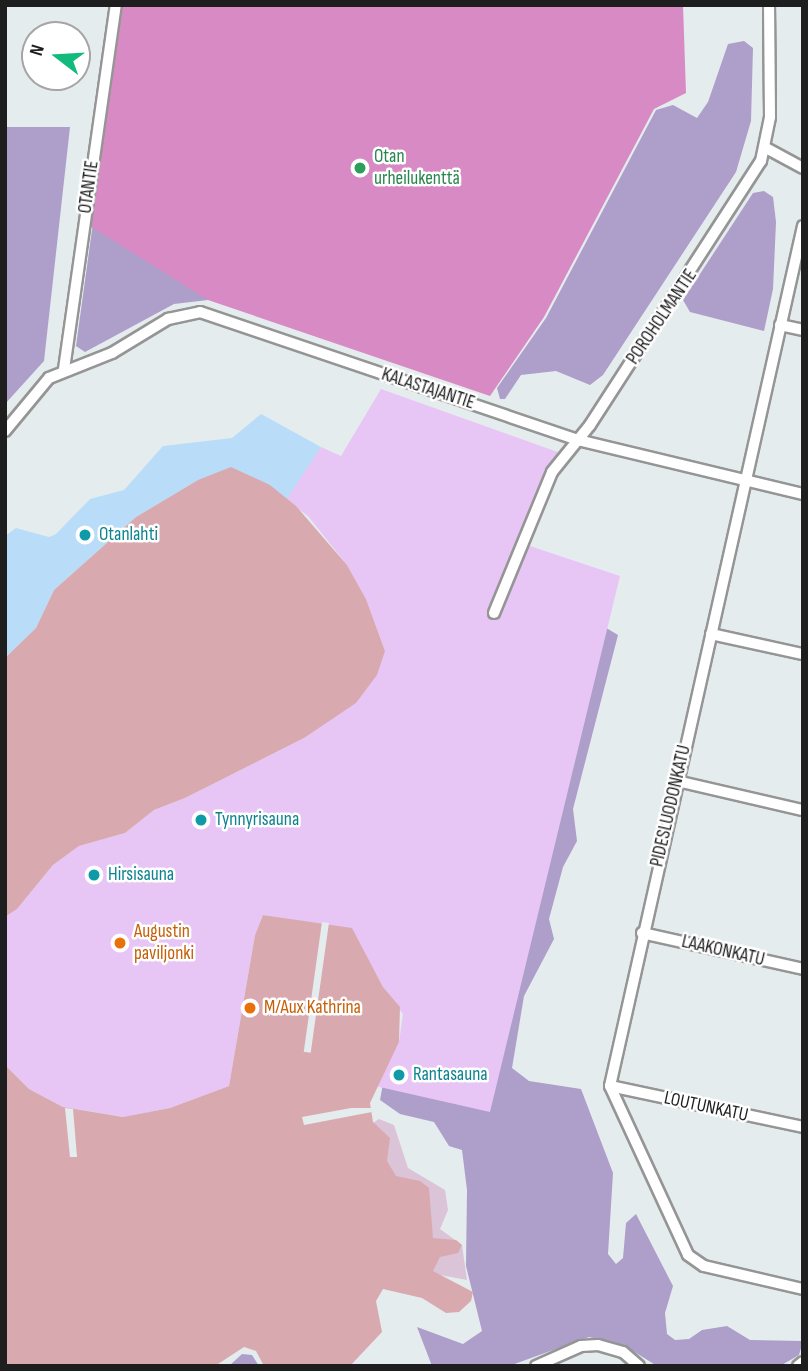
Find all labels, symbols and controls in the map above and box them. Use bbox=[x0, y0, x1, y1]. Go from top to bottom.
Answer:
north arrow bbox=[21, 21, 91, 91]
text: N bbox=[25, 42, 50, 59]
place label: Otan urheilukenttä bbox=[374, 146, 460, 190]
street label: OTANTIE bbox=[74, 159, 104, 215]
marker: Otan urheilukenttä bbox=[352, 160, 368, 176]
street label: POROHOLMANTIE bbox=[622, 265, 702, 369]
street label: KALASTAJANTIE bbox=[379, 363, 477, 415]
place label: Otanlahti bbox=[99, 524, 158, 546]
marker: Otanlahti bbox=[77, 527, 93, 543]
street label: PIDESLUODONKATU bbox=[646, 743, 696, 869]
place label: Tynnyrisauna bbox=[215, 809, 299, 831]
marker: Tynnyrisauna bbox=[193, 812, 209, 828]
place label: Hirsisauna bbox=[108, 864, 174, 886]
marker: Hirsisauna bbox=[86, 867, 102, 883]
place label: Augustin paviljonki bbox=[134, 921, 194, 965]
street label: LAAKONKATU bbox=[679, 930, 767, 972]
marker: Augustin paviljonki bbox=[112, 935, 128, 951]
place label: M/Aux Kathrina bbox=[264, 997, 361, 1019]
marker: M/Aux Kathrina bbox=[242, 1000, 258, 1016]
place label: Rantasauna bbox=[413, 1064, 488, 1086]
marker: Rantasauna bbox=[391, 1067, 407, 1083]
street label: LOUTUNKATU bbox=[662, 1087, 750, 1127]

